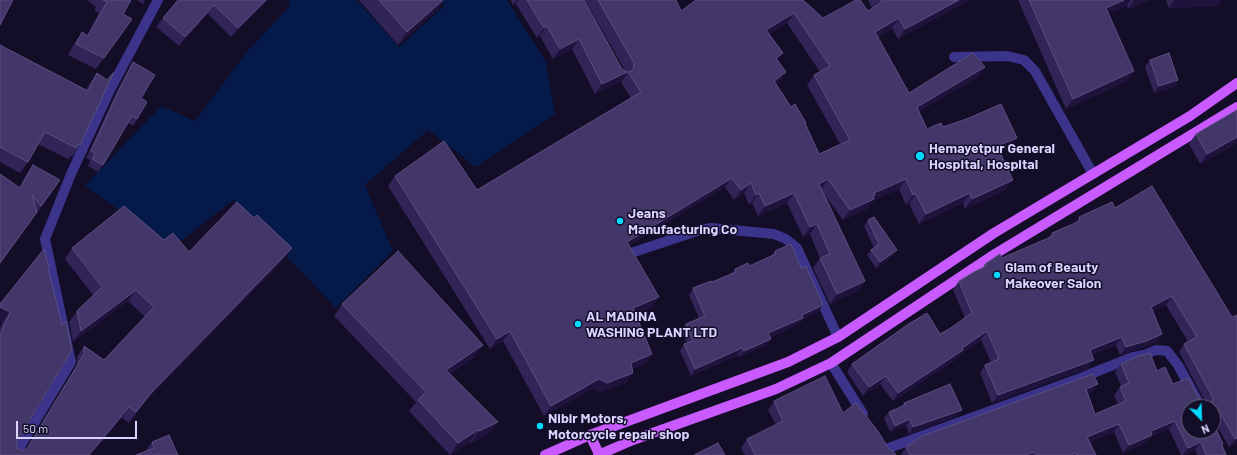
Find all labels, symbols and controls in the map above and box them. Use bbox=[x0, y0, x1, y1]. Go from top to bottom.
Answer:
place label: Hemayetpur General Hospital, Hospital bbox=[929, 140, 1055, 172]
marker: Hemayetpur General Hospital, Hospital bbox=[914, 150, 926, 162]
place label: Jeans Manufacturing Co bbox=[628, 205, 737, 238]
marker: Jeans Manufacturing Co bbox=[615, 216, 625, 226]
place label: Glam of Beauty Makeover Salon bbox=[1005, 259, 1101, 292]
marker: Glam of Beauty Makeover Salon bbox=[992, 270, 1002, 280]
place label: AL MADINA WASHING PLANT LTD bbox=[586, 308, 717, 340]
marker: AL MADINA WASHING PLANT LTD bbox=[573, 319, 583, 329]
north arrow bbox=[1181, 399, 1221, 439]
place label: Nibir Motors, Motorcycle repair shop bbox=[548, 410, 689, 442]
scale bar bbox=[18, 413, 139, 439]
text: 50 m bbox=[23, 421, 48, 435]
marker: Nibir Motors, Motorcycle repair shop bbox=[535, 421, 545, 431]
text: N bbox=[1200, 422, 1211, 437]

